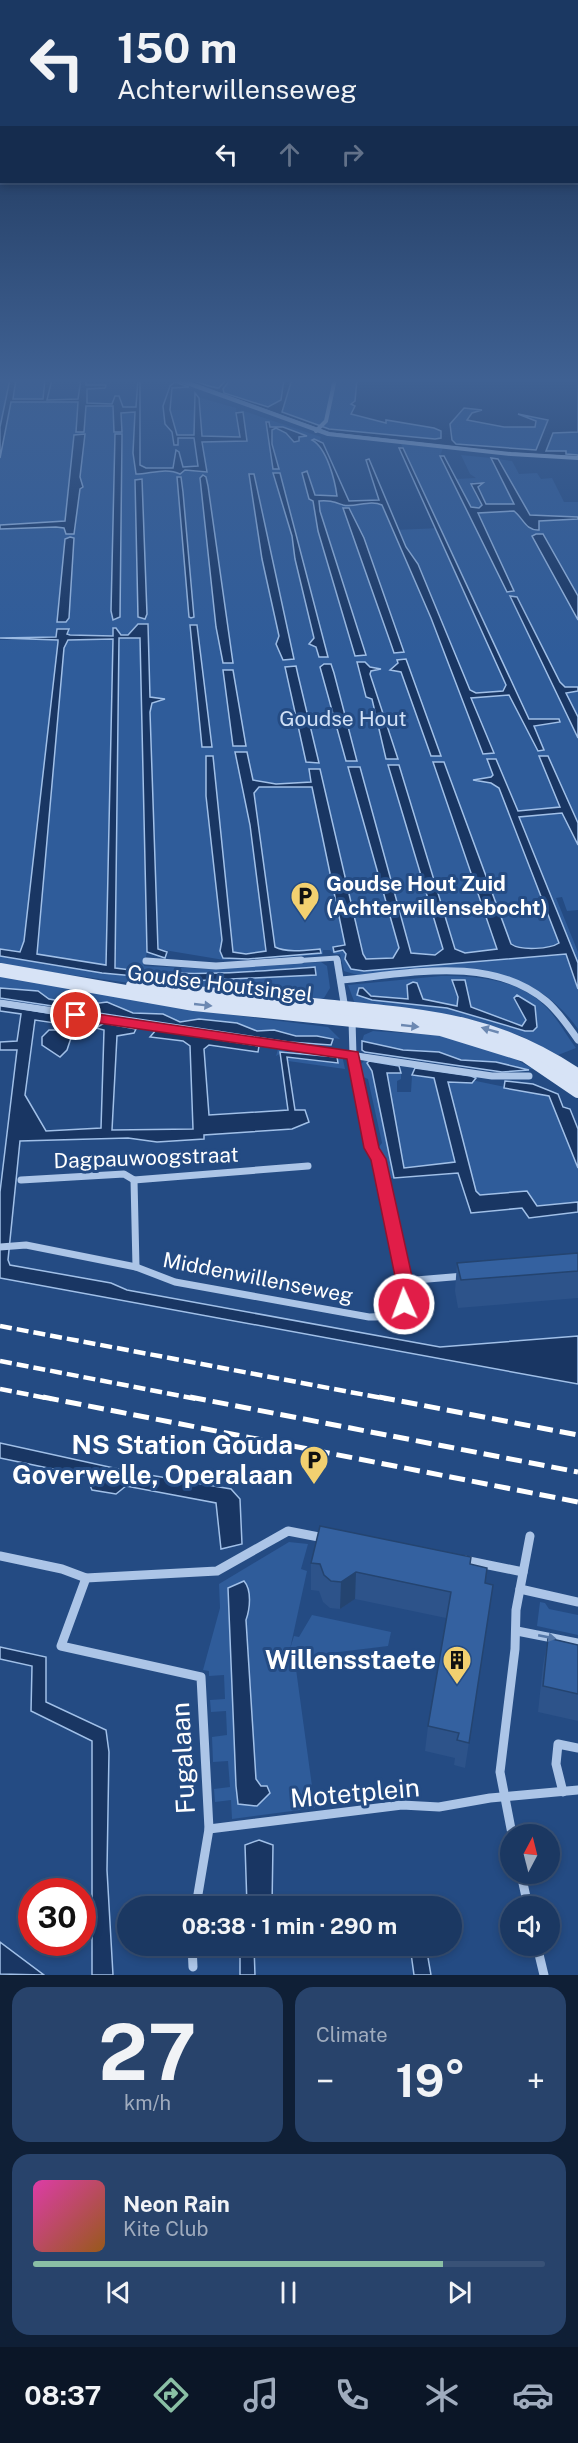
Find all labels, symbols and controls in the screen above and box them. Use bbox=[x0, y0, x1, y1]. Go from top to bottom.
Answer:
text: 150 m bbox=[117, 23, 237, 72]
icon: left bbox=[18, 24, 96, 102]
text: Achterwillenseweg bbox=[117, 73, 357, 105]
icon: left bbox=[210, 138, 243, 171]
icon: ahead bbox=[273, 138, 306, 171]
icon: right bbox=[336, 138, 369, 171]
park label: Goudse Hout bbox=[279, 706, 407, 731]
place label: Goudse Hout Zuid (Achterwillensebocht) bbox=[326, 871, 548, 920]
parking icon: Goudse Hout Zuid (Achterwillensebocht) bbox=[289, 880, 321, 922]
street label: Goudse Houtsingel bbox=[126, 960, 314, 1007]
pin bbox=[50, 989, 101, 1040]
icon: arrive bbox=[59, 998, 92, 1031]
one-way arrow bbox=[193, 1000, 212, 1010]
one-way arrow bbox=[401, 1021, 420, 1031]
one-way arrow bbox=[481, 1024, 499, 1034]
street label: Dagpauwoogstraat bbox=[53, 1142, 239, 1173]
street label: Middenwillenseweg bbox=[161, 1247, 355, 1308]
position arrow bbox=[372, 1272, 436, 1336]
place label: NS Station Gouda Goverwelle, Operalaan bbox=[12, 1429, 293, 1490]
parking icon: NS Station Gouda Goverwelle, Operalaan bbox=[298, 1444, 330, 1486]
one-way arrow bbox=[538, 1633, 557, 1642]
place label: Willensstaete bbox=[265, 1644, 436, 1675]
building icon: Willensstaete bbox=[441, 1644, 473, 1686]
street label: Fugalaan bbox=[164, 1701, 201, 1815]
street label: Motetplein bbox=[289, 1771, 421, 1814]
north arrow bbox=[500, 1824, 560, 1884]
map controls bbox=[500, 1824, 560, 1956]
speed limit sign: 30 bbox=[18, 1878, 96, 1956]
button: sound bbox=[500, 1896, 560, 1956]
text: 08:38 · 1 min · 290 m bbox=[182, 1913, 397, 1939]
text: 27 bbox=[98, 2006, 197, 2098]
text: Climate bbox=[316, 2023, 388, 2047]
text: 19° bbox=[395, 2054, 466, 2107]
text: − bbox=[316, 2062, 334, 2100]
text: + bbox=[527, 2062, 545, 2100]
text: km/h bbox=[124, 2091, 171, 2115]
text: Neon Rain bbox=[123, 2191, 230, 2217]
text: Kite Club bbox=[123, 2217, 208, 2241]
icon: previous bbox=[102, 2276, 135, 2309]
icon: pause bbox=[272, 2276, 305, 2309]
icon: next bbox=[443, 2276, 476, 2309]
icon: directions bbox=[150, 2374, 192, 2416]
icon: music bbox=[240, 2374, 282, 2416]
icon: phone bbox=[331, 2374, 373, 2416]
icon: climate bbox=[421, 2374, 463, 2416]
icon: car bbox=[512, 2374, 554, 2416]
text: 08:37 bbox=[24, 2379, 101, 2411]

